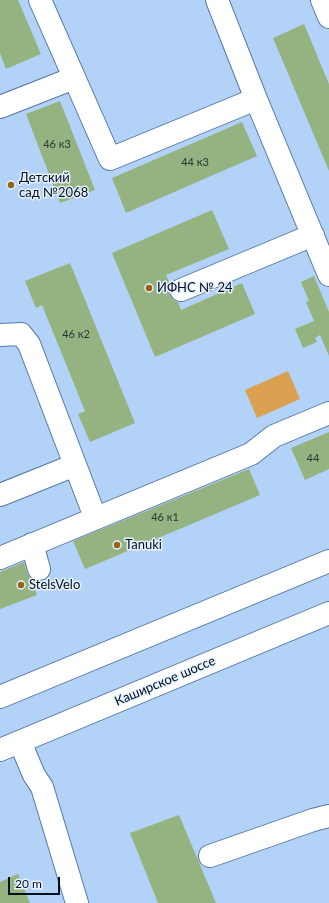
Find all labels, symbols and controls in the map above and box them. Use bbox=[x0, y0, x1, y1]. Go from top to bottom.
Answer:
house number: 46 к3 bbox=[43, 137, 71, 151]
house number: 44 к3 bbox=[181, 155, 209, 169]
place label: Детский сад №2068 bbox=[19, 170, 88, 201]
marker: Детский сад №2068 bbox=[6, 180, 16, 190]
place label: ИФНС № 24 bbox=[157, 280, 232, 296]
marker: ИФНС № 24 bbox=[144, 283, 154, 293]
house number: 46 к2 bbox=[62, 327, 90, 341]
house number: 44 bbox=[307, 451, 319, 465]
house number: 46 к1 bbox=[151, 510, 179, 524]
place label: Tanuki bbox=[125, 537, 162, 553]
marker: Tanuki bbox=[112, 540, 122, 550]
place label: StelsVelo bbox=[29, 577, 80, 593]
marker: StelsVelo bbox=[16, 580, 26, 590]
street label: Каширское шоссе bbox=[112, 653, 218, 709]
scale bar bbox=[10, 869, 62, 895]
text: 20 m bbox=[15, 876, 42, 891]

